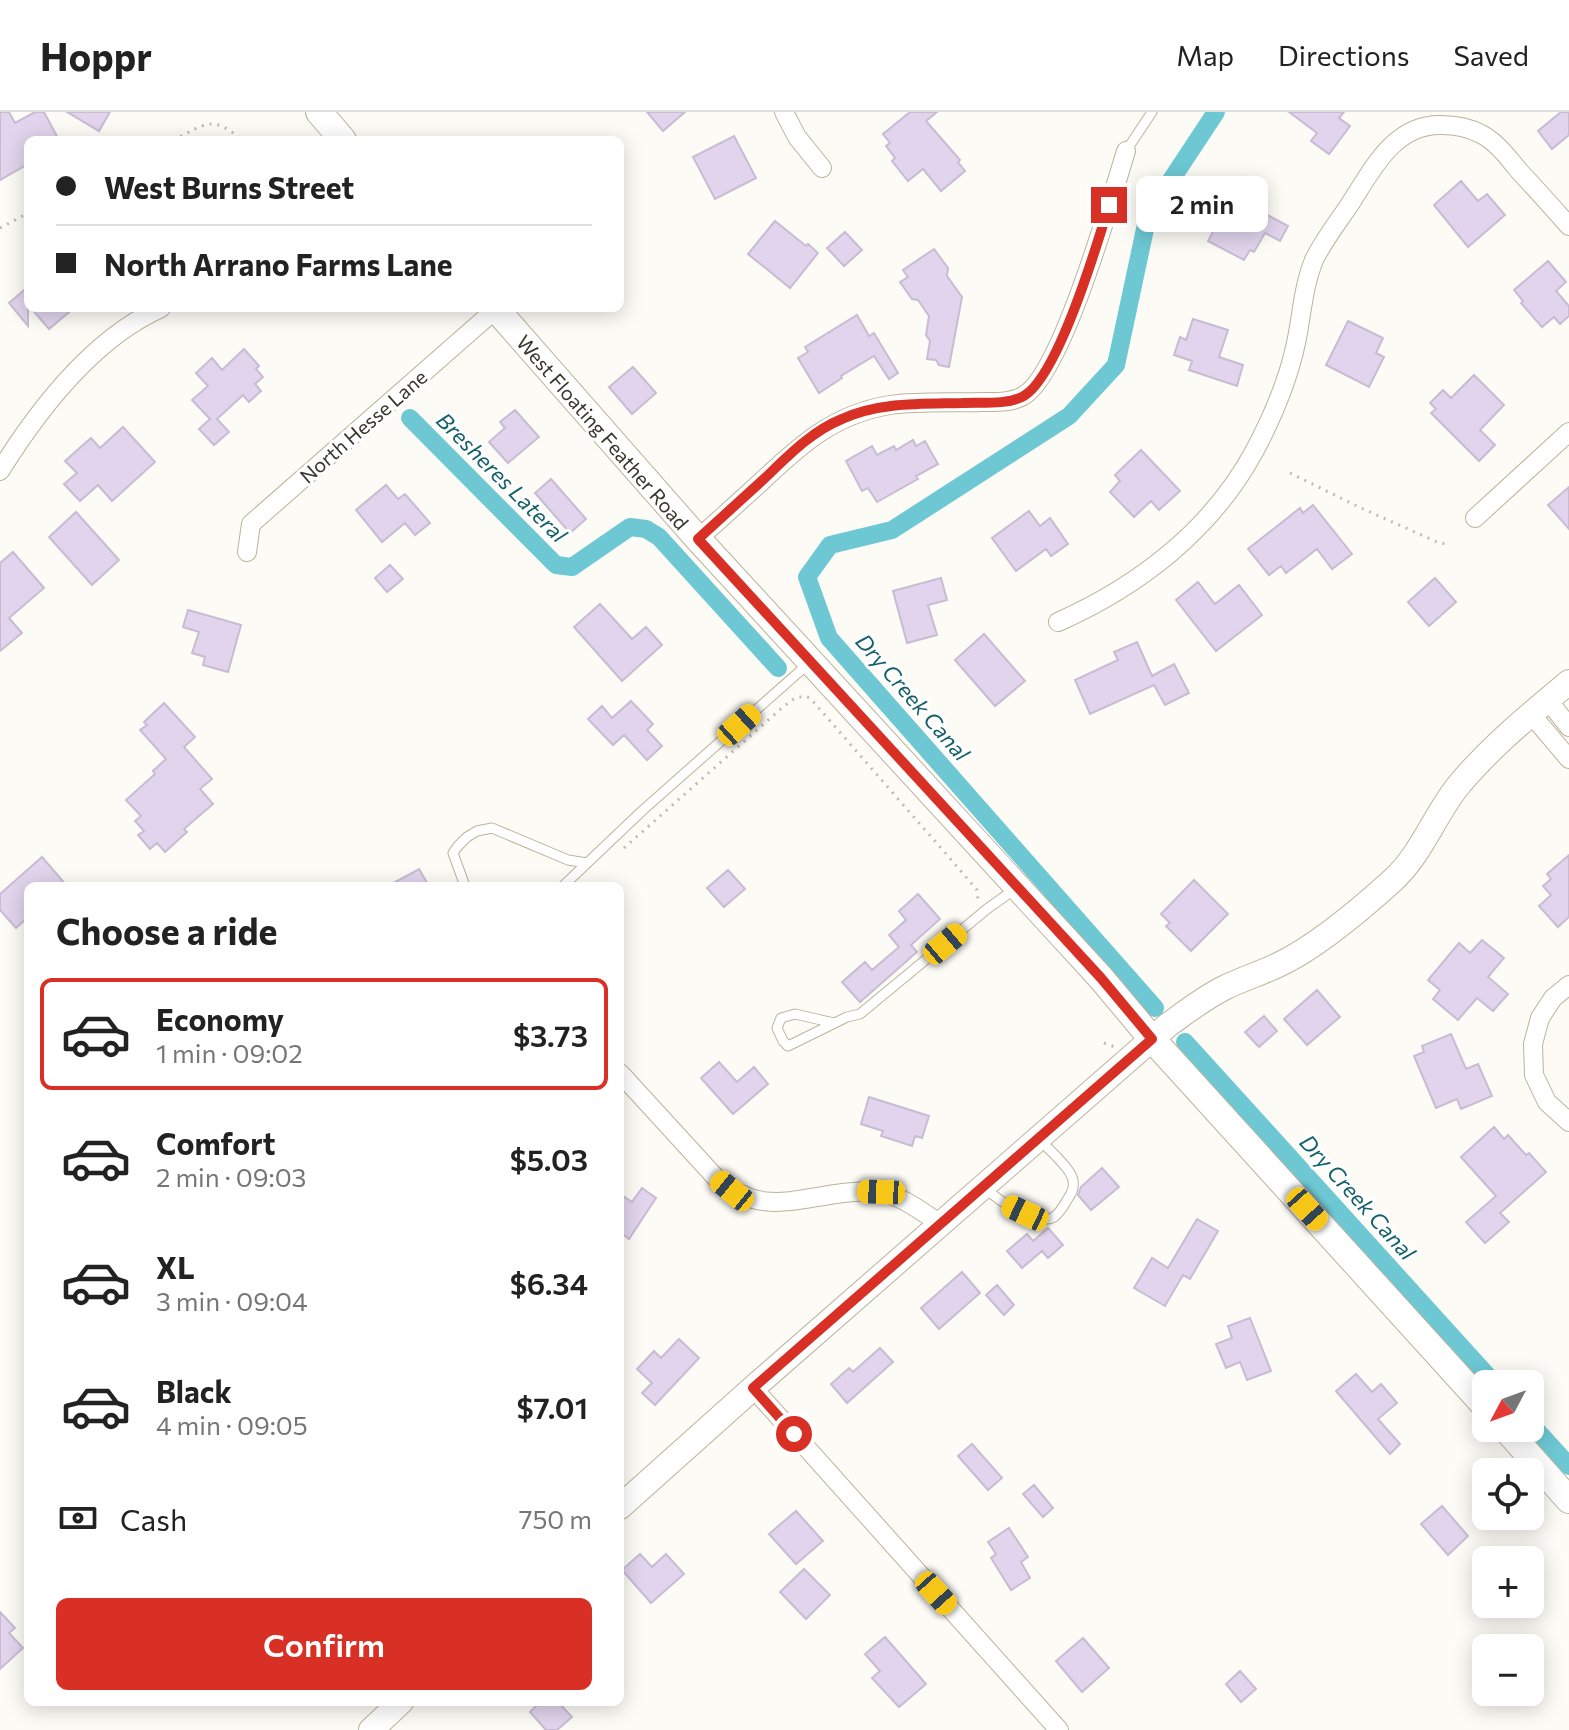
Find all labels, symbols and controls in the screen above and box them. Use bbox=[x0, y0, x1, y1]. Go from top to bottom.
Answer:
text: Hoppr bbox=[40, 32, 152, 79]
text: Map bbox=[1176, 38, 1234, 72]
text: Directions bbox=[1278, 38, 1409, 72]
text: Saved bbox=[1453, 38, 1529, 72]
text: West Burns Street bbox=[104, 168, 354, 205]
callout: 2 min bbox=[1137, 177, 1269, 233]
route end bbox=[1091, 187, 1127, 223]
text: 2 min bbox=[1170, 188, 1234, 219]
text: North Arrano Farms Lane bbox=[104, 245, 453, 282]
street label: West Floating Feather Road bbox=[512, 330, 694, 534]
street label: North Hesse Lane bbox=[295, 364, 431, 488]
water label: Bresheres Lateral bbox=[431, 406, 573, 548]
water label: Dry Creek Canal bbox=[850, 628, 976, 766]
car bbox=[713, 700, 765, 750]
text: Choose a ride bbox=[56, 908, 277, 952]
car bbox=[919, 919, 971, 969]
icon: car bbox=[60, 998, 132, 1070]
text: Economy bbox=[156, 1000, 284, 1037]
text: $3.73 bbox=[513, 1016, 588, 1053]
text: 1 min · 09:02 bbox=[156, 1037, 303, 1068]
icon: car bbox=[60, 1122, 132, 1194]
text: Comfort bbox=[156, 1124, 275, 1161]
water label: Dry Creek Canal bbox=[1295, 1129, 1422, 1266]
text: $5.03 bbox=[510, 1140, 588, 1177]
text: 2 min · 09:03 bbox=[156, 1161, 306, 1192]
car bbox=[706, 1167, 758, 1215]
car bbox=[857, 1179, 905, 1205]
car bbox=[1282, 1183, 1332, 1235]
car bbox=[998, 1192, 1052, 1234]
icon: car bbox=[60, 1246, 132, 1318]
text: XL bbox=[156, 1248, 195, 1285]
text: $6.34 bbox=[510, 1264, 588, 1301]
text: 3 min · 09:04 bbox=[156, 1285, 308, 1316]
icon: car bbox=[60, 1370, 132, 1442]
north arrow bbox=[1472, 1370, 1544, 1442]
map controls bbox=[1472, 1370, 1544, 1706]
text: Black bbox=[156, 1372, 232, 1409]
text: $7.01 bbox=[517, 1388, 588, 1425]
text: 4 min · 09:05 bbox=[156, 1409, 308, 1440]
route start bbox=[776, 1416, 812, 1452]
button: locate bbox=[1472, 1458, 1544, 1530]
icon: cash bbox=[56, 1496, 100, 1540]
text: Cash bbox=[120, 1500, 187, 1537]
text: 750 m bbox=[519, 1503, 592, 1534]
button: + bbox=[1472, 1546, 1544, 1618]
car bbox=[911, 1567, 961, 1619]
button: Confirm bbox=[56, 1598, 592, 1690]
button: − bbox=[1472, 1634, 1544, 1706]

